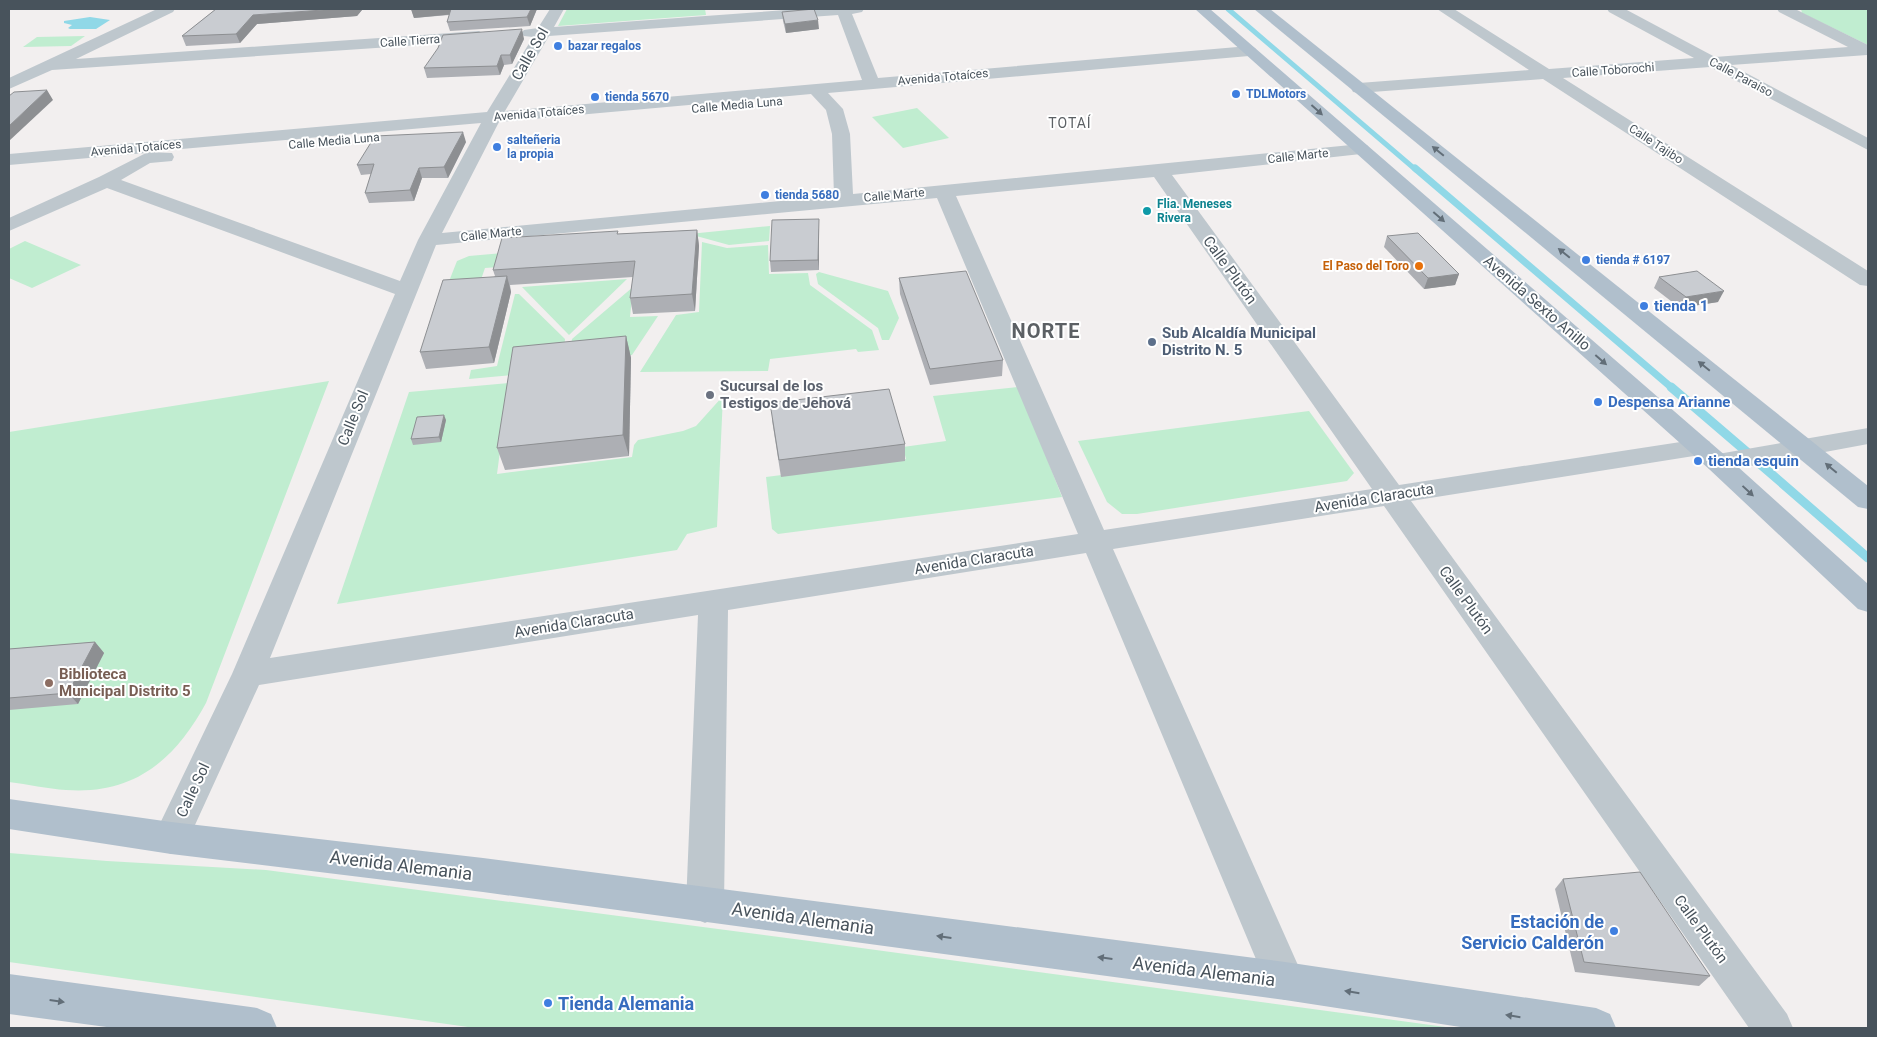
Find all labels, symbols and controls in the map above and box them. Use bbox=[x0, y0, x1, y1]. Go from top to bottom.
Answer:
street label: Calle Sol bbox=[508, 24, 552, 84]
street label: Calle Tierra bbox=[380, 32, 440, 50]
place label: bazar regalos bbox=[568, 39, 641, 53]
marker: bazar regalos bbox=[552, 40, 564, 52]
street label: Calle Paraiso bbox=[1707, 54, 1775, 100]
street label: Calle Toborochi bbox=[1571, 60, 1655, 80]
street label: Avenida Totaíces bbox=[897, 66, 989, 88]
place label: TDLMotors bbox=[1246, 87, 1306, 101]
marker: TDLMotors bbox=[1230, 88, 1242, 100]
place label: tienda 5670 bbox=[605, 90, 669, 104]
marker: tienda 5670 bbox=[589, 91, 601, 103]
street label: Calle Media Luna bbox=[691, 94, 783, 116]
street label: Avenida Totaíces bbox=[493, 102, 585, 124]
one-way arrow bbox=[1311, 104, 1323, 116]
district label: TOTAÍ bbox=[1048, 114, 1092, 131]
street label: Calle Tajibo bbox=[1626, 121, 1686, 167]
street label: Calle Media Luna bbox=[288, 130, 380, 152]
place label: salteñeria la propia bbox=[507, 133, 561, 161]
street label: Avenida Totaíces bbox=[90, 137, 182, 159]
marker: salteñeria la propia bbox=[491, 141, 503, 153]
street label: Calle Marte bbox=[1267, 146, 1329, 166]
one-way arrow bbox=[1431, 146, 1444, 157]
street label: Calle Marte bbox=[863, 185, 925, 205]
place label: tienda 5680 bbox=[775, 188, 839, 202]
marker: tienda 5680 bbox=[759, 189, 771, 201]
place label: Flia. Meneses Rivera bbox=[1157, 197, 1232, 225]
marker: Flia. Meneses Rivera bbox=[1141, 205, 1153, 217]
one-way arrow bbox=[1433, 212, 1446, 223]
street label: Calle Marte bbox=[460, 224, 522, 244]
street label: Calle Plutón bbox=[1199, 232, 1261, 308]
one-way arrow bbox=[1558, 248, 1571, 259]
street label: Avenida Sexto Anillo bbox=[1480, 252, 1594, 354]
place label: tienda # 6197 bbox=[1596, 253, 1670, 267]
marker: tienda # 6197 bbox=[1580, 254, 1592, 266]
place label: El Paso del Toro bbox=[1323, 259, 1409, 273]
marker: El Paso del Toro bbox=[1413, 260, 1425, 272]
place label: tienda 1 bbox=[1654, 297, 1708, 315]
marker: tienda 1 bbox=[1638, 300, 1650, 312]
district label: NORTE bbox=[1012, 319, 1080, 343]
place label: Sub Alcaldía Municipal Distrito N. 5 bbox=[1162, 324, 1316, 359]
marker: Sub Alcaldía Municipal Distrito N. 5 bbox=[1146, 336, 1158, 348]
one-way arrow bbox=[1594, 354, 1607, 365]
one-way arrow bbox=[1698, 361, 1711, 372]
place label: Sucursal de los Testigos de Jehová bbox=[720, 377, 851, 412]
street label: Calle Sol bbox=[334, 388, 372, 448]
marker: Sucursal de los Testigos de Jehová bbox=[704, 389, 716, 401]
place label: Despensa Arianne bbox=[1608, 393, 1730, 411]
marker: Despensa Arianne bbox=[1592, 396, 1604, 408]
place label: tienda esquin bbox=[1708, 452, 1799, 470]
marker: tienda esquin bbox=[1692, 455, 1704, 467]
one-way arrow bbox=[1824, 463, 1837, 474]
street label: Avenida Claracuta bbox=[1313, 480, 1435, 516]
one-way arrow bbox=[1742, 485, 1754, 497]
street label: Avenida Claracuta bbox=[913, 542, 1035, 578]
street label: Calle Plutón bbox=[1435, 562, 1497, 638]
street label: Avenida Claracuta bbox=[513, 605, 635, 641]
place label: Biblioteca Municipal Distrito 5 bbox=[59, 665, 191, 700]
marker: Biblioteca Municipal Distrito 5 bbox=[43, 677, 55, 689]
street label: Calle Sol bbox=[173, 760, 213, 820]
street label: Avenida Alemania bbox=[328, 846, 474, 884]
street label: Calle Plutón bbox=[1670, 891, 1732, 967]
street label: Avenida Alemania bbox=[730, 898, 876, 938]
place label: Estación de Servicio Calderón bbox=[1461, 911, 1604, 953]
marker: Estación de Servicio Calderón bbox=[1608, 925, 1620, 937]
one-way arrow bbox=[935, 932, 951, 940]
street label: Avenida Alemania bbox=[1131, 952, 1277, 990]
one-way arrow bbox=[1096, 954, 1112, 962]
one-way arrow bbox=[1344, 987, 1360, 995]
place label: Tienda Alemania bbox=[558, 993, 695, 1014]
one-way arrow bbox=[49, 997, 65, 1005]
marker: Tienda Alemania bbox=[542, 997, 554, 1009]
one-way arrow bbox=[1505, 1011, 1521, 1019]

